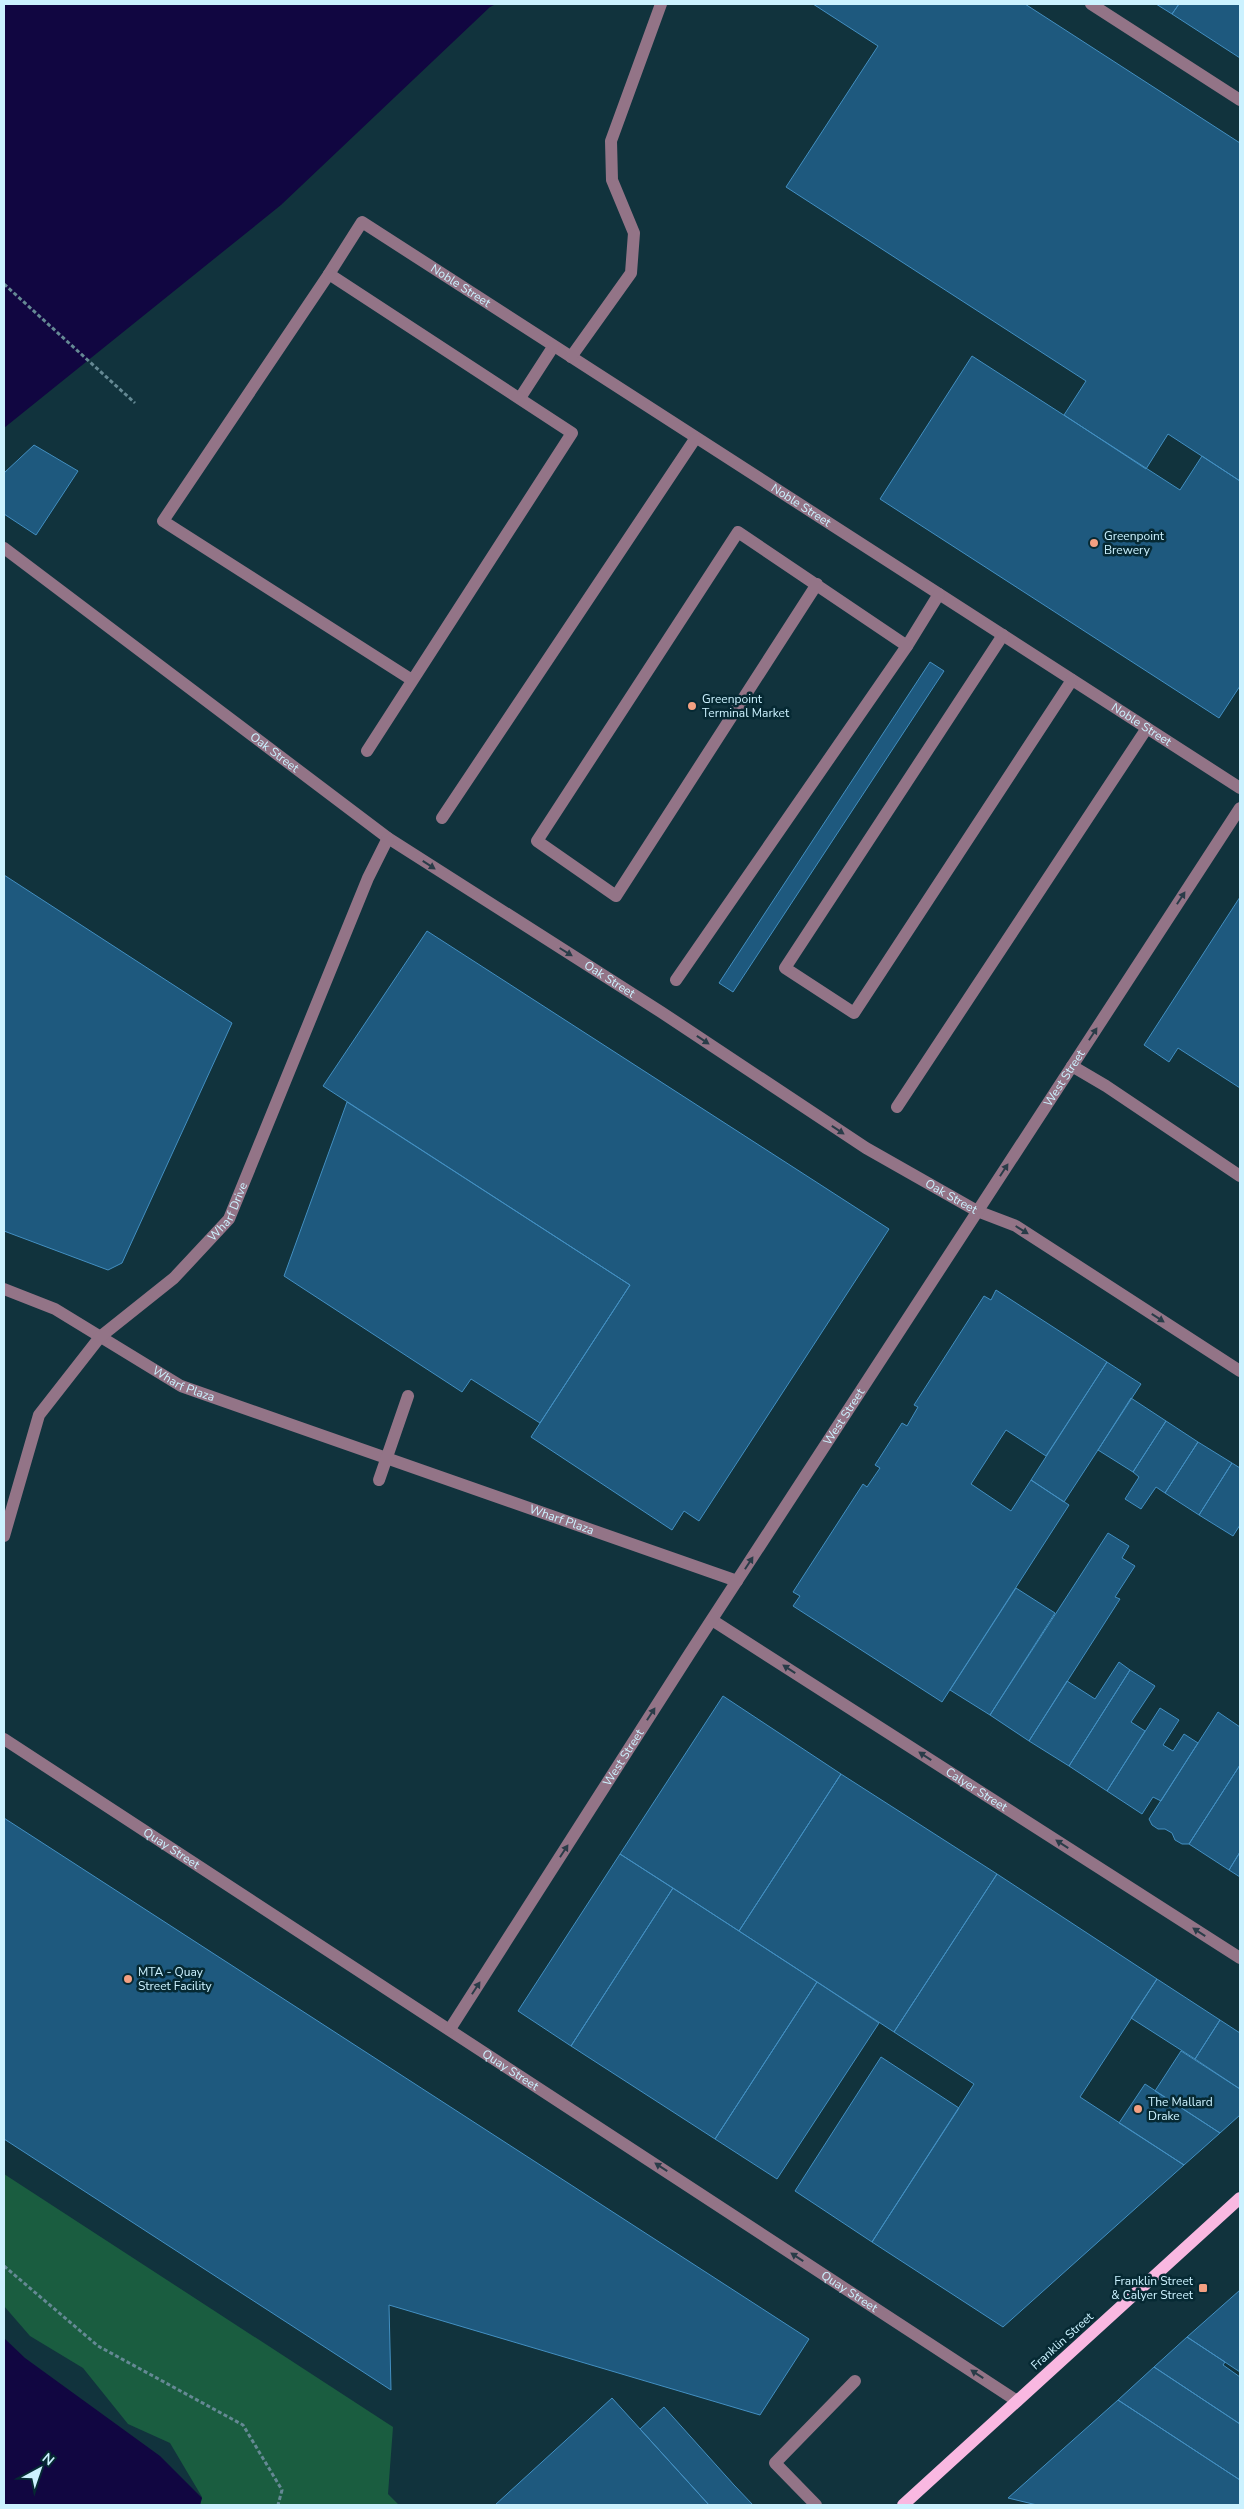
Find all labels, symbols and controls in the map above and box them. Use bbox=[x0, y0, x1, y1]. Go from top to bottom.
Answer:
street label: Noble Street bbox=[428, 260, 494, 311]
street label: Noble Street bbox=[768, 480, 835, 531]
place label: Greenpoint Brewery bbox=[1104, 528, 1165, 558]
marker: Greenpoint Brewery bbox=[1088, 537, 1100, 549]
place label: Greenpoint Terminal Market bbox=[702, 691, 790, 721]
street label: Noble Street bbox=[1108, 699, 1175, 750]
marker: Greenpoint Terminal Market bbox=[686, 700, 698, 712]
street label: Oak Street bbox=[247, 729, 303, 776]
one-way arrow bbox=[422, 860, 436, 870]
one-way arrow bbox=[1177, 891, 1186, 904]
one-way arrow bbox=[560, 948, 573, 957]
street label: Oak Street bbox=[581, 957, 639, 1002]
one-way arrow bbox=[1088, 1027, 1097, 1040]
one-way arrow bbox=[696, 1035, 710, 1044]
street label: West Street bbox=[1040, 1046, 1089, 1110]
one-way arrow bbox=[832, 1125, 845, 1134]
one-way arrow bbox=[999, 1163, 1009, 1177]
street label: Oak Street bbox=[922, 1175, 981, 1218]
street label: Wharf Drive bbox=[204, 1180, 251, 1245]
one-way arrow bbox=[1015, 1226, 1029, 1235]
one-way arrow bbox=[1152, 1314, 1165, 1323]
street label: Wharf Plaza bbox=[149, 1362, 217, 1405]
street label: West Street bbox=[819, 1385, 869, 1448]
street label: Wharf Plaza bbox=[527, 1501, 596, 1538]
one-way arrow bbox=[744, 1556, 754, 1569]
one-way arrow bbox=[782, 1664, 795, 1673]
one-way arrow bbox=[646, 1707, 656, 1721]
street label: West Street bbox=[599, 1725, 648, 1789]
one-way arrow bbox=[919, 1752, 932, 1761]
street label: Calyer Street bbox=[943, 1764, 1011, 1815]
street label: Quay Street bbox=[140, 1824, 203, 1873]
one-way arrow bbox=[1056, 1839, 1069, 1849]
one-way arrow bbox=[559, 1844, 568, 1857]
one-way arrow bbox=[1193, 1927, 1206, 1936]
place label: MTA - Quay Street Facility bbox=[138, 1964, 212, 1994]
marker: MTA - Quay Street Facility bbox=[122, 1973, 134, 1985]
one-way arrow bbox=[471, 1981, 481, 1994]
street label: Quay Street bbox=[479, 2046, 542, 2095]
place label: The Mallard Drake bbox=[1148, 2094, 1213, 2124]
marker: The Mallard Drake bbox=[1132, 2103, 1144, 2115]
one-way arrow bbox=[654, 2163, 667, 2172]
one-way arrow bbox=[790, 2252, 803, 2261]
street label: Quay Street bbox=[818, 2267, 881, 2316]
place label: Franklin Street & Calyer Street bbox=[1111, 2273, 1194, 2303]
marker: Franklin Street & Calyer Street bbox=[1197, 2282, 1209, 2294]
street label: Franklin Street bbox=[1027, 2308, 1097, 2373]
one-way arrow bbox=[970, 2370, 983, 2379]
north arrow bbox=[15, 2444, 65, 2494]
text: N bbox=[38, 2449, 58, 2470]

